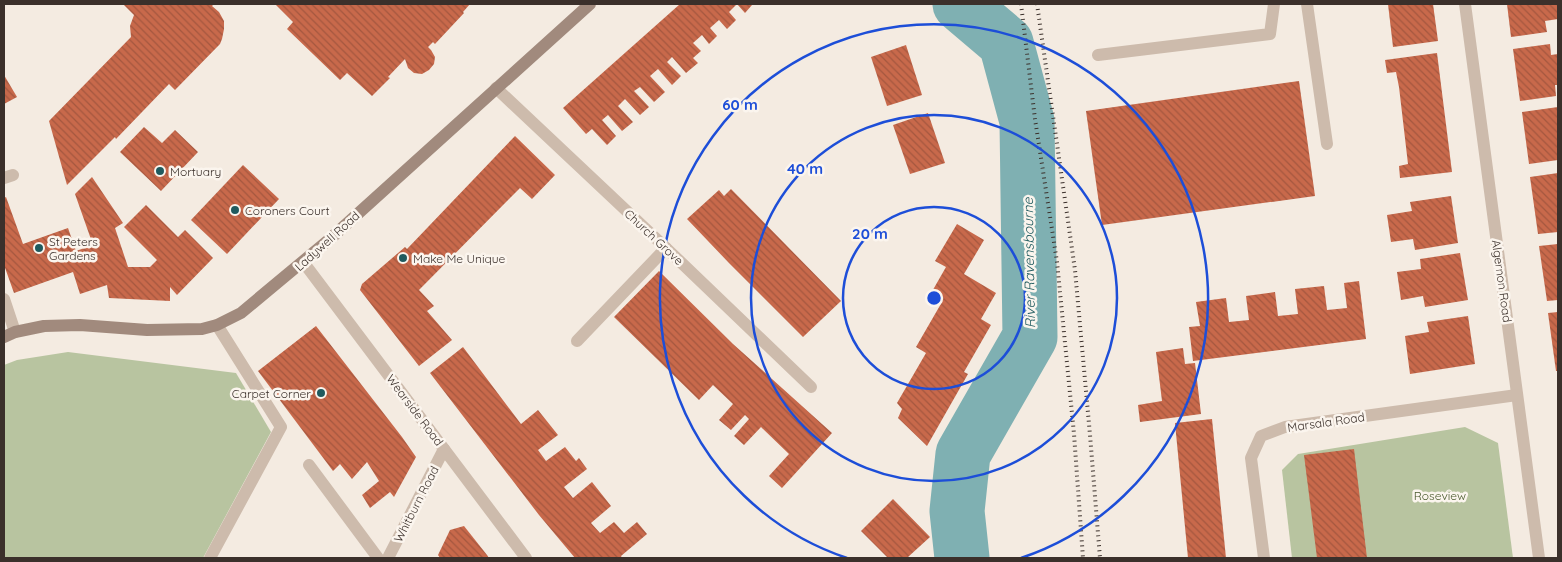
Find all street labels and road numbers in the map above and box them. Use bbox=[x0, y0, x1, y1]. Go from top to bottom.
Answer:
street label: Church Grove bbox=[621, 206, 687, 268]
street label: Ladywell Road bbox=[291, 208, 363, 274]
street label: Algernon Road bbox=[1489, 239, 1515, 323]
street label: Wearside Road bbox=[383, 371, 447, 449]
street label: Marsala Road bbox=[1286, 409, 1366, 435]
street label: Whitburn Road bbox=[390, 463, 442, 545]

